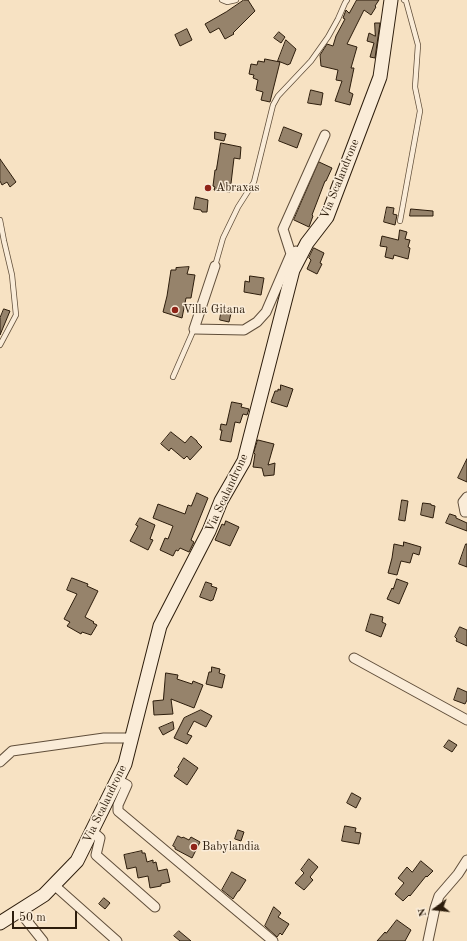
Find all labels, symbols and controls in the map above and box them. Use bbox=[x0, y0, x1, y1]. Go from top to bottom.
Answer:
street label: Via Scalandrone bbox=[317, 137, 363, 221]
place label: Abraxas bbox=[216, 181, 260, 195]
marker: Abraxas bbox=[203, 183, 213, 193]
place label: Villa Gitana bbox=[183, 303, 245, 317]
marker: Villa Gitana bbox=[170, 305, 180, 315]
street label: Via Scalandrone bbox=[203, 452, 251, 534]
street label: Via Scalandrone bbox=[80, 763, 130, 845]
place label: Babylandia bbox=[202, 840, 260, 854]
marker: Babylandia bbox=[189, 842, 199, 852]
north arrow bbox=[415, 889, 455, 929]
scale bar bbox=[14, 903, 79, 929]
text: N bbox=[417, 907, 429, 918]
text: 50 m bbox=[19, 912, 46, 924]

